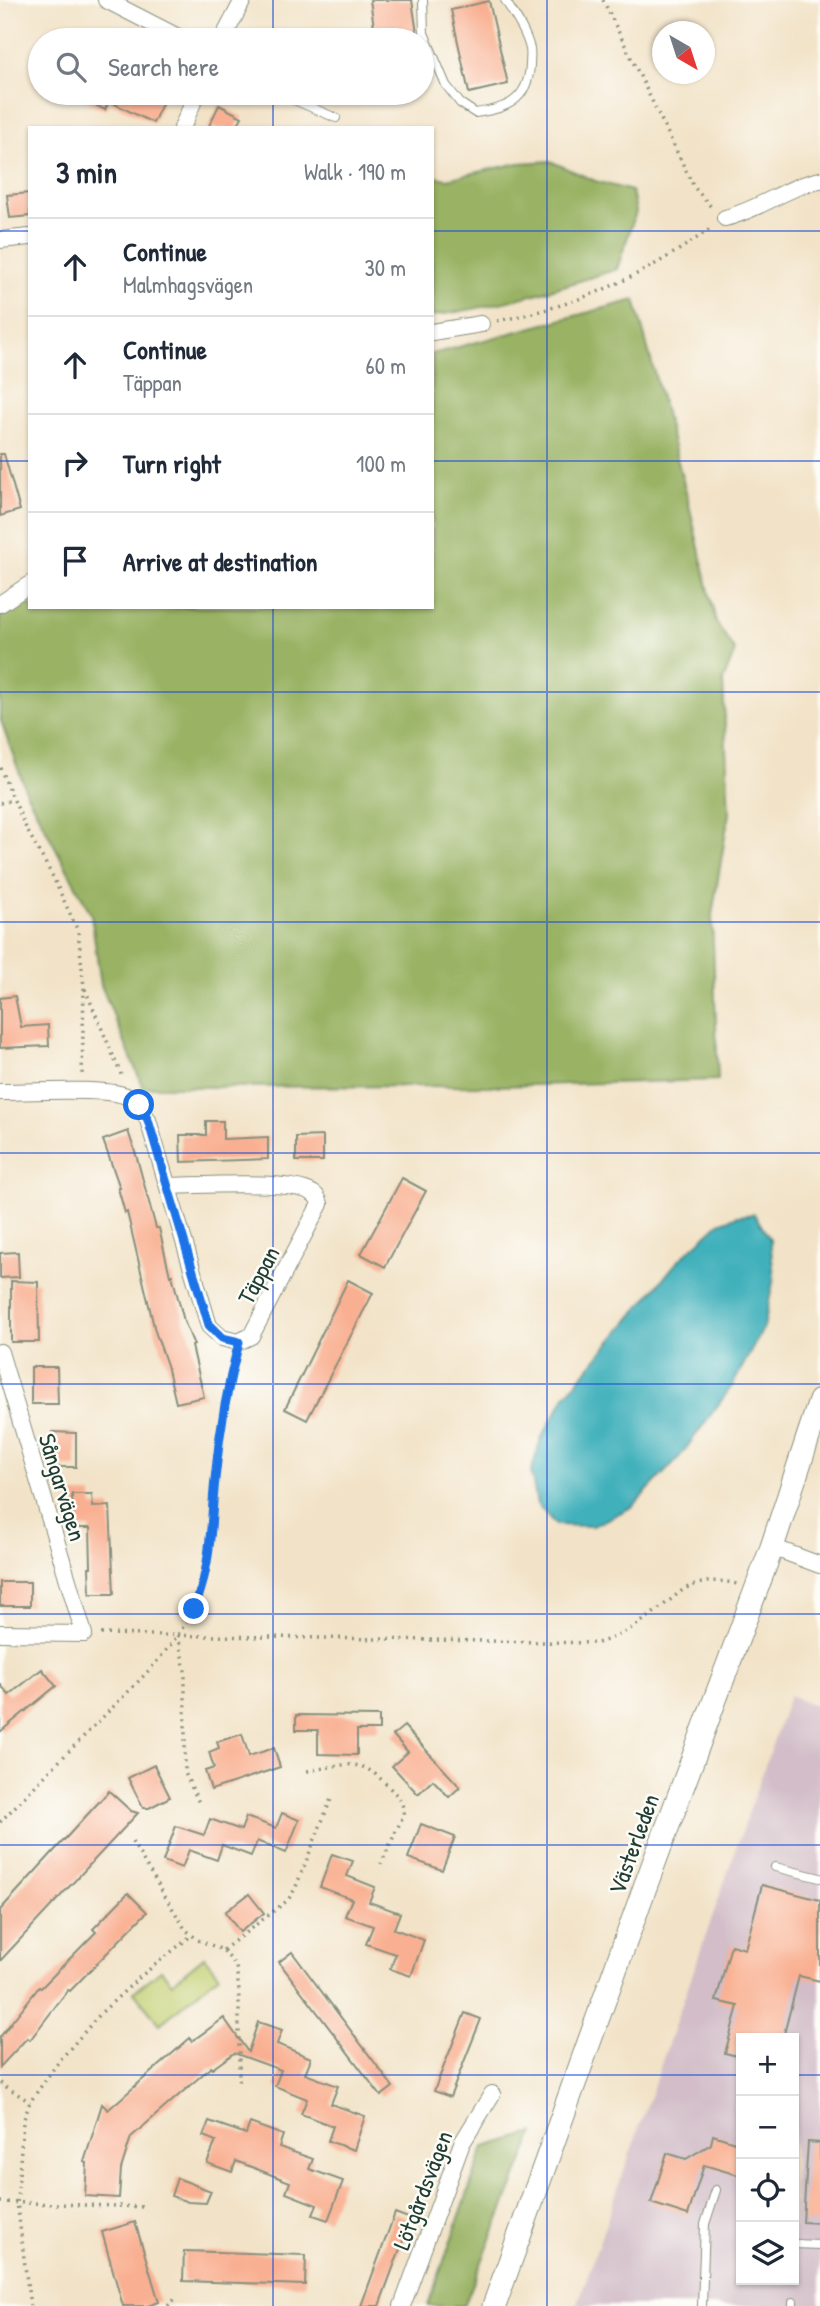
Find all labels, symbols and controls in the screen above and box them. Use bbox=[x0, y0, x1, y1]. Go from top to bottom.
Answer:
north arrow bbox=[652, 21, 715, 84]
search box bbox=[28, 28, 434, 105]
icon: search bbox=[52, 48, 90, 86]
text: Search here bbox=[108, 49, 219, 84]
text: 3 min bbox=[56, 152, 117, 192]
text: Walk · 190 m bbox=[304, 156, 406, 187]
text: Continue bbox=[123, 234, 207, 269]
icon: ahead bbox=[56, 248, 94, 286]
text: 30 m bbox=[364, 252, 406, 283]
text: Malmhagsvägen bbox=[123, 269, 253, 300]
text: Continue bbox=[123, 332, 207, 367]
icon: ahead bbox=[56, 346, 94, 384]
text: 60 m bbox=[366, 350, 406, 381]
text: Täppan bbox=[123, 367, 182, 398]
icon: right bbox=[56, 444, 94, 482]
text: Turn right bbox=[123, 446, 221, 481]
text: 100 m bbox=[356, 448, 406, 479]
icon: arrive bbox=[56, 542, 94, 580]
text: Arrive at destination bbox=[123, 544, 318, 579]
route start bbox=[123, 1089, 154, 1120]
street label: Täppan bbox=[229, 1240, 287, 1310]
street label: Sångarvägen bbox=[32, 1429, 94, 1545]
route end bbox=[178, 1593, 209, 1624]
street label: Västerleden bbox=[600, 1789, 666, 1899]
map controls bbox=[736, 2033, 799, 2285]
button: + bbox=[736, 2033, 799, 2096]
button: − bbox=[736, 2096, 799, 2159]
street label: Lötgårdsvägen bbox=[385, 2126, 459, 2254]
button: locate bbox=[736, 2159, 799, 2222]
button: layers bbox=[736, 2222, 799, 2285]

